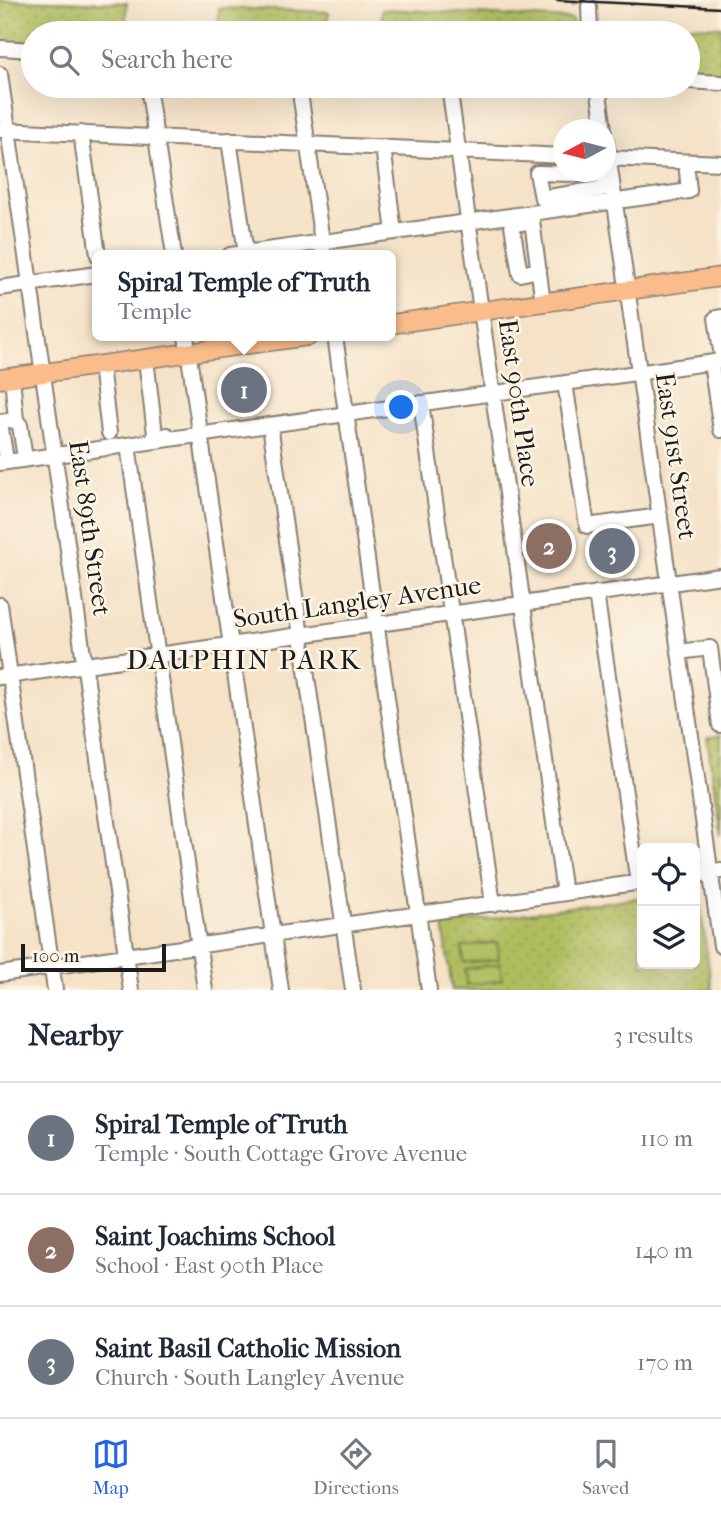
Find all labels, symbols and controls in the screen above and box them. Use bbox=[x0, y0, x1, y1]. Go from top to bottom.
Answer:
search box bbox=[21, 21, 700, 98]
icon: search bbox=[45, 41, 83, 79]
text: Search here bbox=[101, 44, 233, 75]
north arrow bbox=[553, 119, 616, 182]
popup bbox=[92, 250, 396, 341]
text: Spiral Temple of Truth bbox=[118, 267, 370, 298]
text: Temple bbox=[118, 298, 192, 325]
street label: East 90th Place bbox=[492, 317, 546, 489]
pin: 1 bbox=[221, 364, 267, 416]
street label: East 91st Street bbox=[649, 370, 703, 542]
your location bbox=[384, 390, 418, 424]
street label: East 89th Street bbox=[62, 438, 118, 619]
pin: 2 bbox=[526, 520, 572, 572]
pin: 3 bbox=[589, 525, 635, 577]
street label: South Langley Avenue bbox=[231, 569, 483, 635]
district label: DAUPHIN PARK bbox=[126, 643, 362, 676]
map controls bbox=[637, 843, 700, 969]
button: locate bbox=[637, 843, 700, 906]
button: layers bbox=[637, 906, 700, 969]
scale bar bbox=[21, 941, 166, 973]
text: 100 m bbox=[32, 945, 80, 967]
text: Nearby bbox=[28, 1018, 123, 1053]
text: 3 results bbox=[613, 1022, 693, 1049]
text: Spiral Temple of Truth bbox=[95, 1109, 348, 1140]
text: 1 bbox=[47, 1125, 55, 1152]
text: 110 m bbox=[640, 1125, 693, 1152]
text: Temple · South Cottage Grove Avenue bbox=[95, 1140, 467, 1167]
text: Saint Joachims School bbox=[95, 1221, 335, 1252]
text: 2 bbox=[45, 1237, 57, 1264]
text: 140 m bbox=[634, 1237, 693, 1264]
text: School · East 90th Place bbox=[95, 1252, 323, 1279]
text: Saint Basil Catholic Mission bbox=[95, 1333, 401, 1364]
text: 3 bbox=[46, 1349, 56, 1376]
text: 170 m bbox=[637, 1349, 693, 1376]
text: Church · South Langley Avenue bbox=[95, 1364, 404, 1391]
tab: Map bbox=[92, 1435, 130, 1499]
tab: Directions bbox=[313, 1435, 399, 1499]
tab: Saved bbox=[582, 1435, 629, 1499]

